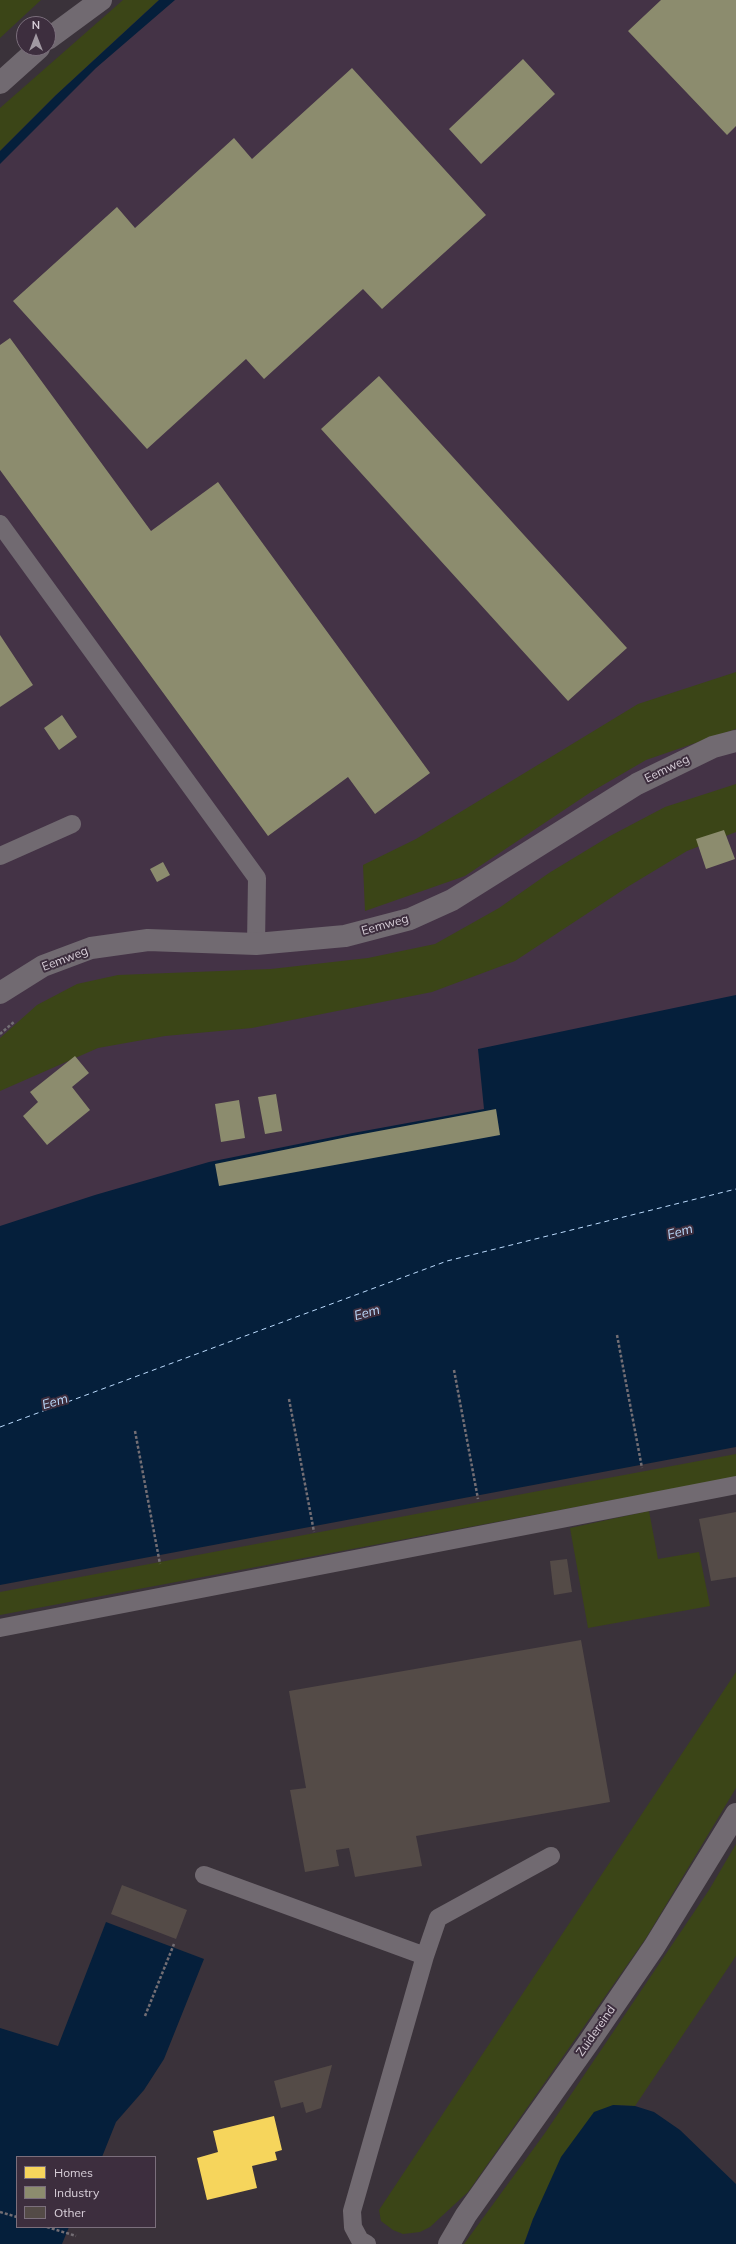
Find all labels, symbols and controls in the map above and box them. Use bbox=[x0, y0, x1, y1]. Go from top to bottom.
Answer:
north arrow bbox=[16, 16, 56, 56]
text: N bbox=[32, 18, 40, 32]
street label: Eemweg bbox=[642, 752, 692, 786]
street label: Eemweg bbox=[360, 911, 410, 939]
street label: Eemweg bbox=[40, 944, 90, 974]
water label: Eem bbox=[665, 1221, 695, 1243]
water label: Eem bbox=[352, 1302, 382, 1324]
water label: Eem bbox=[40, 1391, 70, 1413]
street label: Zuidereind bbox=[573, 2003, 619, 2059]
legend bbox=[16, 2156, 156, 2228]
text: Homes bbox=[54, 2165, 93, 2180]
text: Industry bbox=[54, 2185, 99, 2200]
text: Other bbox=[54, 2205, 85, 2220]

